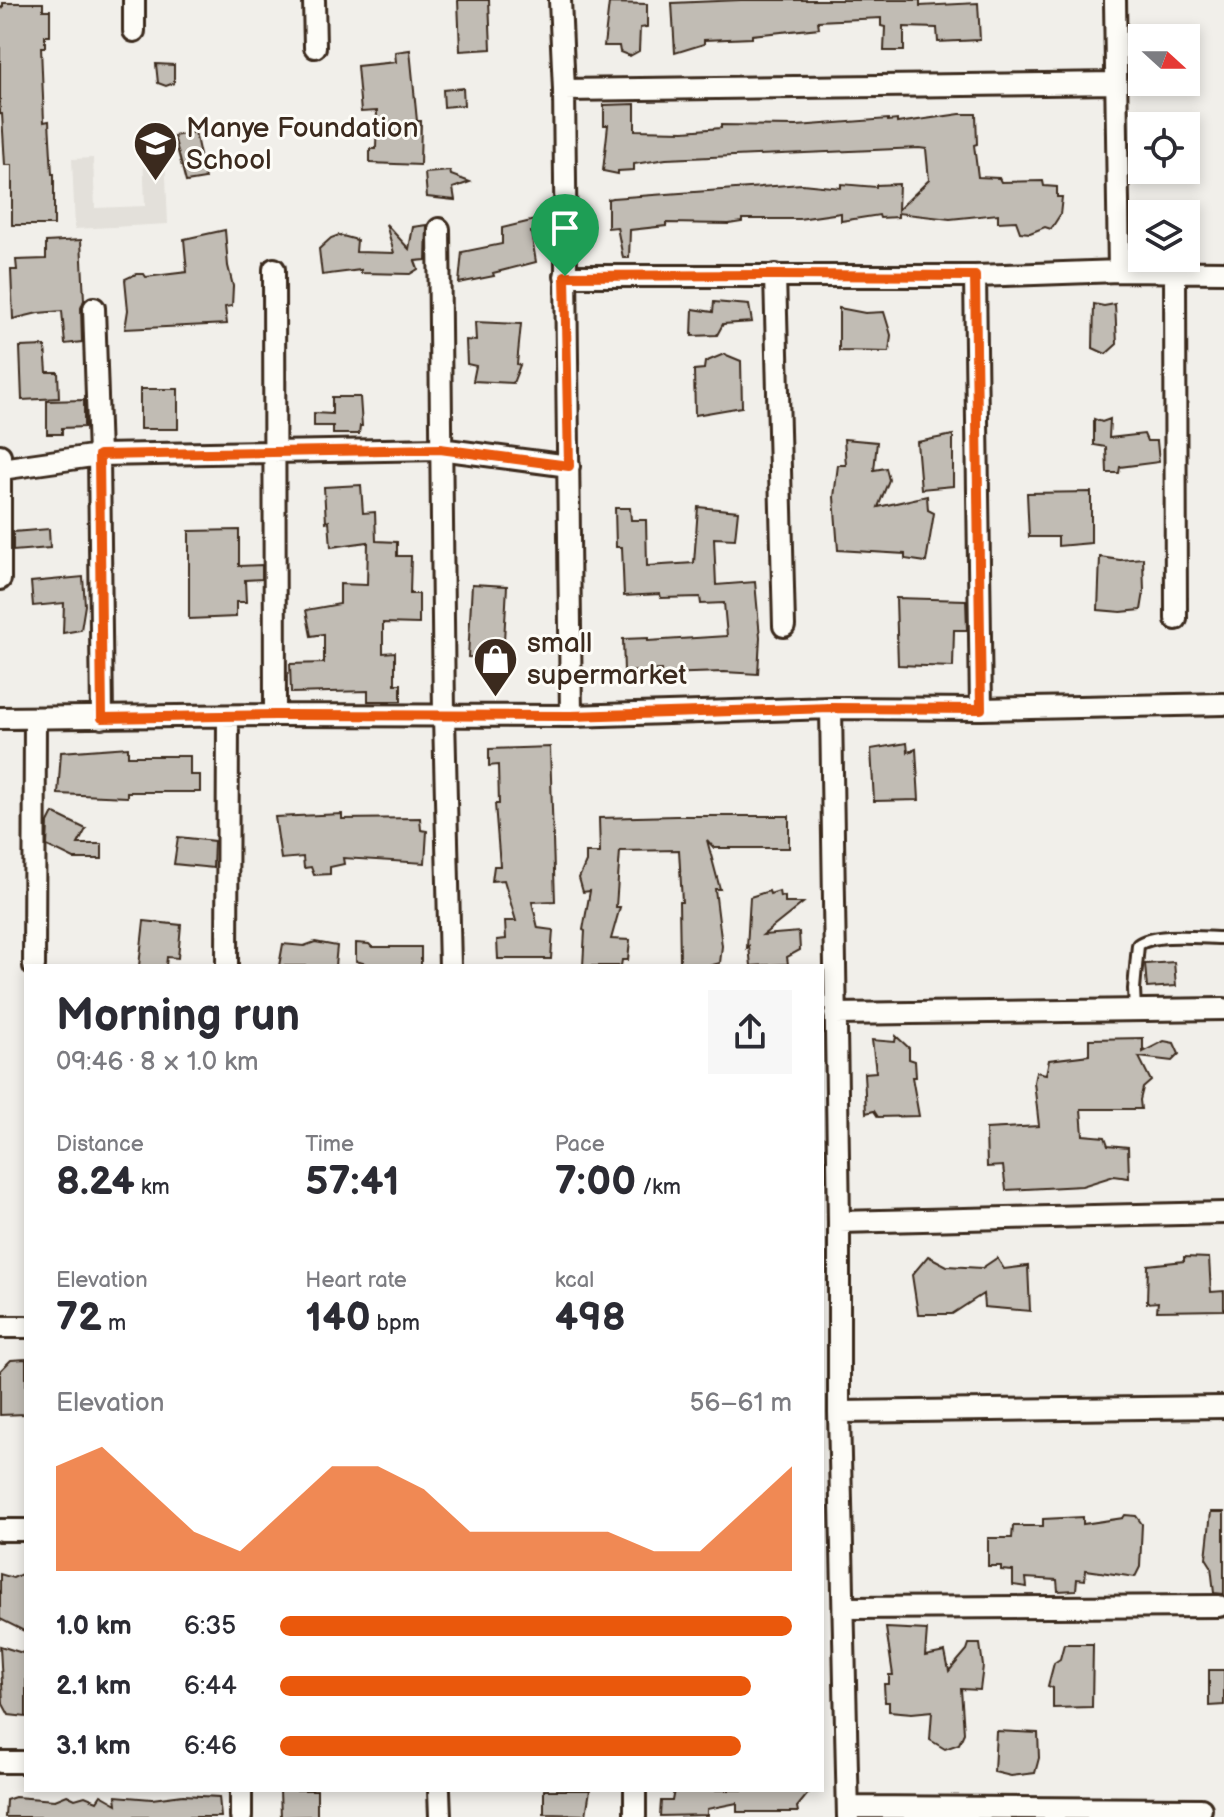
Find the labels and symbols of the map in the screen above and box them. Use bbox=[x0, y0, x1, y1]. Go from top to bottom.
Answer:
north arrow bbox=[1128, 24, 1200, 96]
place label: Manye Foundation School bbox=[186, 112, 419, 177]
school or university icon: Manye Foundation School bbox=[131, 120, 179, 183]
pin bbox=[531, 194, 599, 276]
place label: small supermarket bbox=[527, 627, 687, 692]
shop icon: small supermarket bbox=[472, 635, 520, 698]

